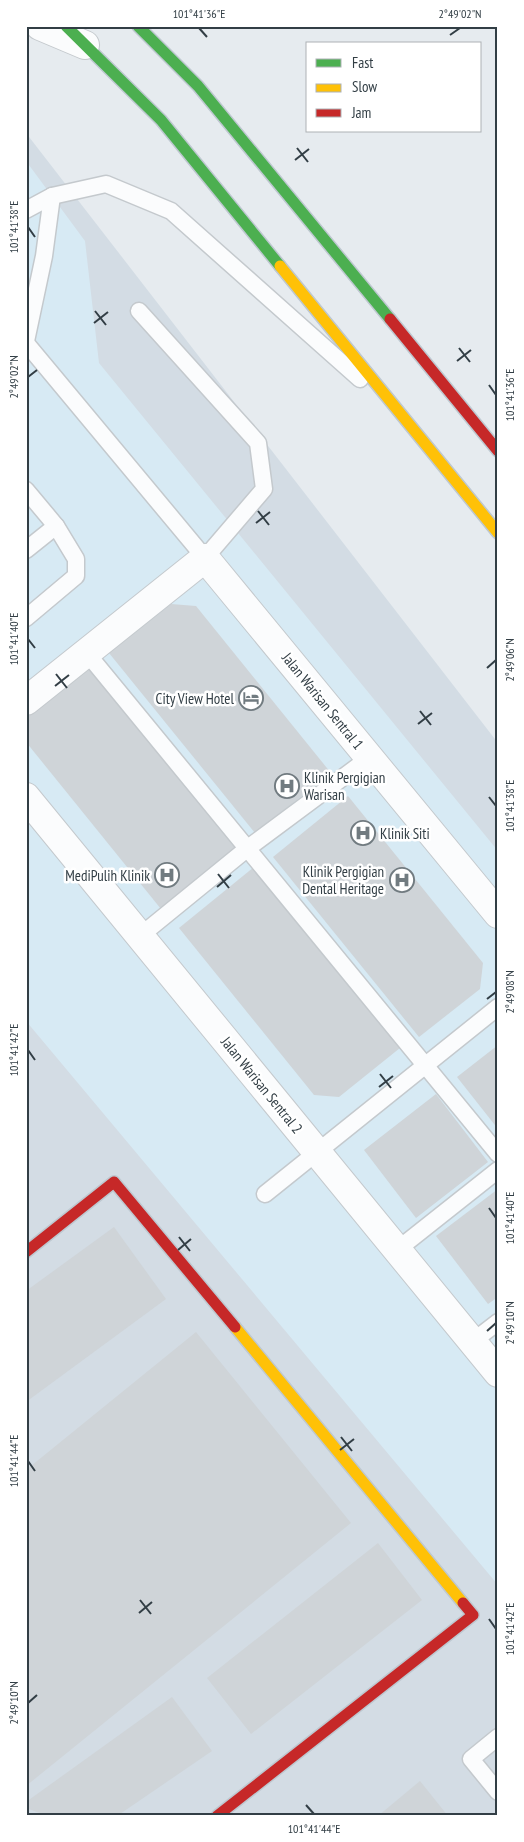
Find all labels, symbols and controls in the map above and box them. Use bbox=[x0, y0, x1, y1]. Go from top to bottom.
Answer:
text: 101°41'36"E bbox=[173, 6, 225, 21]
text: 2°49'02"N bbox=[438, 6, 482, 21]
legend bbox=[306, 42, 482, 132]
text: Fast bbox=[352, 53, 373, 72]
text: Slow bbox=[352, 77, 377, 96]
text: Jam bbox=[351, 103, 371, 122]
text: 101°41'38"E bbox=[6, 201, 21, 253]
text: 2°49'02"N bbox=[6, 355, 21, 399]
text: 101°41'36"E bbox=[502, 369, 517, 421]
text: 101°41'40"E bbox=[6, 613, 21, 665]
text: 2°49'06"N bbox=[502, 638, 517, 682]
street label: Jalan Warisan Sentral 1 bbox=[277, 648, 368, 753]
hotel icon: City View Hotel bbox=[238, 685, 264, 711]
place label: City View Hotel bbox=[156, 689, 235, 708]
place label: Klinik Pergigian Warisan bbox=[304, 768, 385, 804]
hospital icon: Klinik Pergigian Warisan bbox=[274, 773, 300, 799]
text: 101°41'38"E bbox=[502, 780, 517, 832]
hospital icon: Klinik Siti bbox=[350, 820, 376, 846]
place label: Klinik Siti bbox=[380, 824, 430, 843]
hospital icon: MediPulih Klinik bbox=[154, 862, 180, 888]
place label: Klinik Pergigian Dental Heritage bbox=[302, 862, 384, 898]
place label: MediPulih Klinik bbox=[65, 866, 150, 885]
hospital icon: Klinik Pergigian Dental Heritage bbox=[389, 867, 415, 893]
text: 2°49'08"N bbox=[502, 970, 517, 1014]
text: 101°41'42"E bbox=[6, 1024, 21, 1076]
street label: Jalan Warisan Sentral 2 bbox=[216, 1032, 307, 1137]
text: 101°41'40"E bbox=[502, 1192, 517, 1244]
text: 2°49'10"N bbox=[502, 1301, 517, 1345]
text: 101°41'44"E bbox=[6, 1435, 21, 1487]
text: 101°41'42"E bbox=[502, 1603, 517, 1655]
text: 2°49'10"N bbox=[6, 1681, 21, 1725]
text: 101°41'44"E bbox=[288, 1821, 340, 1836]

